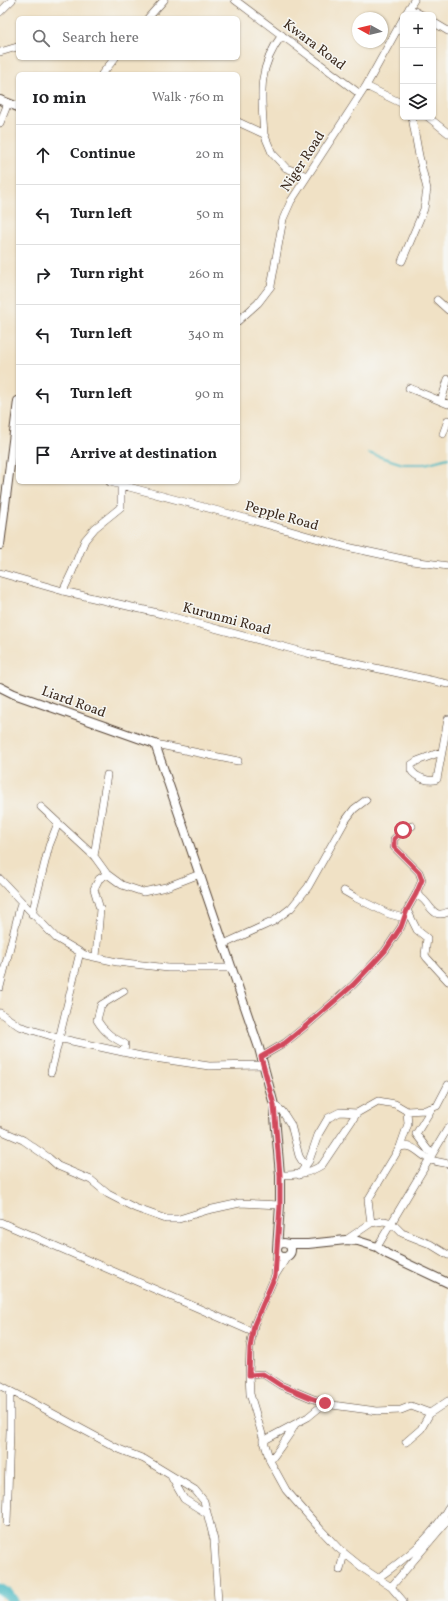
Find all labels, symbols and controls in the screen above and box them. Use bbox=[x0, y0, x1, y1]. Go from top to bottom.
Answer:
north arrow bbox=[352, 12, 388, 48]
map controls bbox=[400, 12, 436, 120]
button: + bbox=[400, 12, 436, 48]
street label: Kwara Road bbox=[279, 15, 349, 75]
search box bbox=[16, 16, 240, 60]
icon: search bbox=[30, 27, 52, 49]
text: Search here bbox=[62, 28, 139, 49]
button: − bbox=[400, 48, 436, 84]
button: layers bbox=[400, 84, 436, 120]
text: 10 min bbox=[32, 87, 86, 110]
text: Walk · 760 m bbox=[152, 89, 224, 107]
street label: Niger Road bbox=[277, 128, 330, 196]
icon: ahead bbox=[32, 144, 54, 166]
text: Continue bbox=[70, 144, 135, 165]
text: 20 m bbox=[195, 146, 224, 164]
icon: left bbox=[32, 204, 54, 226]
text: Turn left bbox=[70, 204, 132, 225]
text: 50 m bbox=[196, 206, 224, 224]
icon: right bbox=[32, 264, 54, 286]
text: Turn right bbox=[70, 264, 144, 285]
text: 260 m bbox=[189, 266, 224, 284]
icon: left bbox=[32, 324, 54, 346]
text: Turn left bbox=[70, 324, 132, 345]
text: 340 m bbox=[188, 326, 224, 344]
icon: left bbox=[32, 384, 54, 406]
text: Turn left bbox=[70, 384, 132, 405]
text: 90 m bbox=[195, 386, 224, 404]
icon: arrive bbox=[32, 444, 54, 466]
text: Arrive at destination bbox=[70, 444, 217, 465]
street label: Pepple Road bbox=[243, 497, 321, 536]
street label: Kurunmi Road bbox=[180, 599, 273, 640]
street label: Liard Road bbox=[39, 682, 108, 723]
route start bbox=[394, 821, 412, 839]
route end bbox=[316, 1394, 334, 1412]

